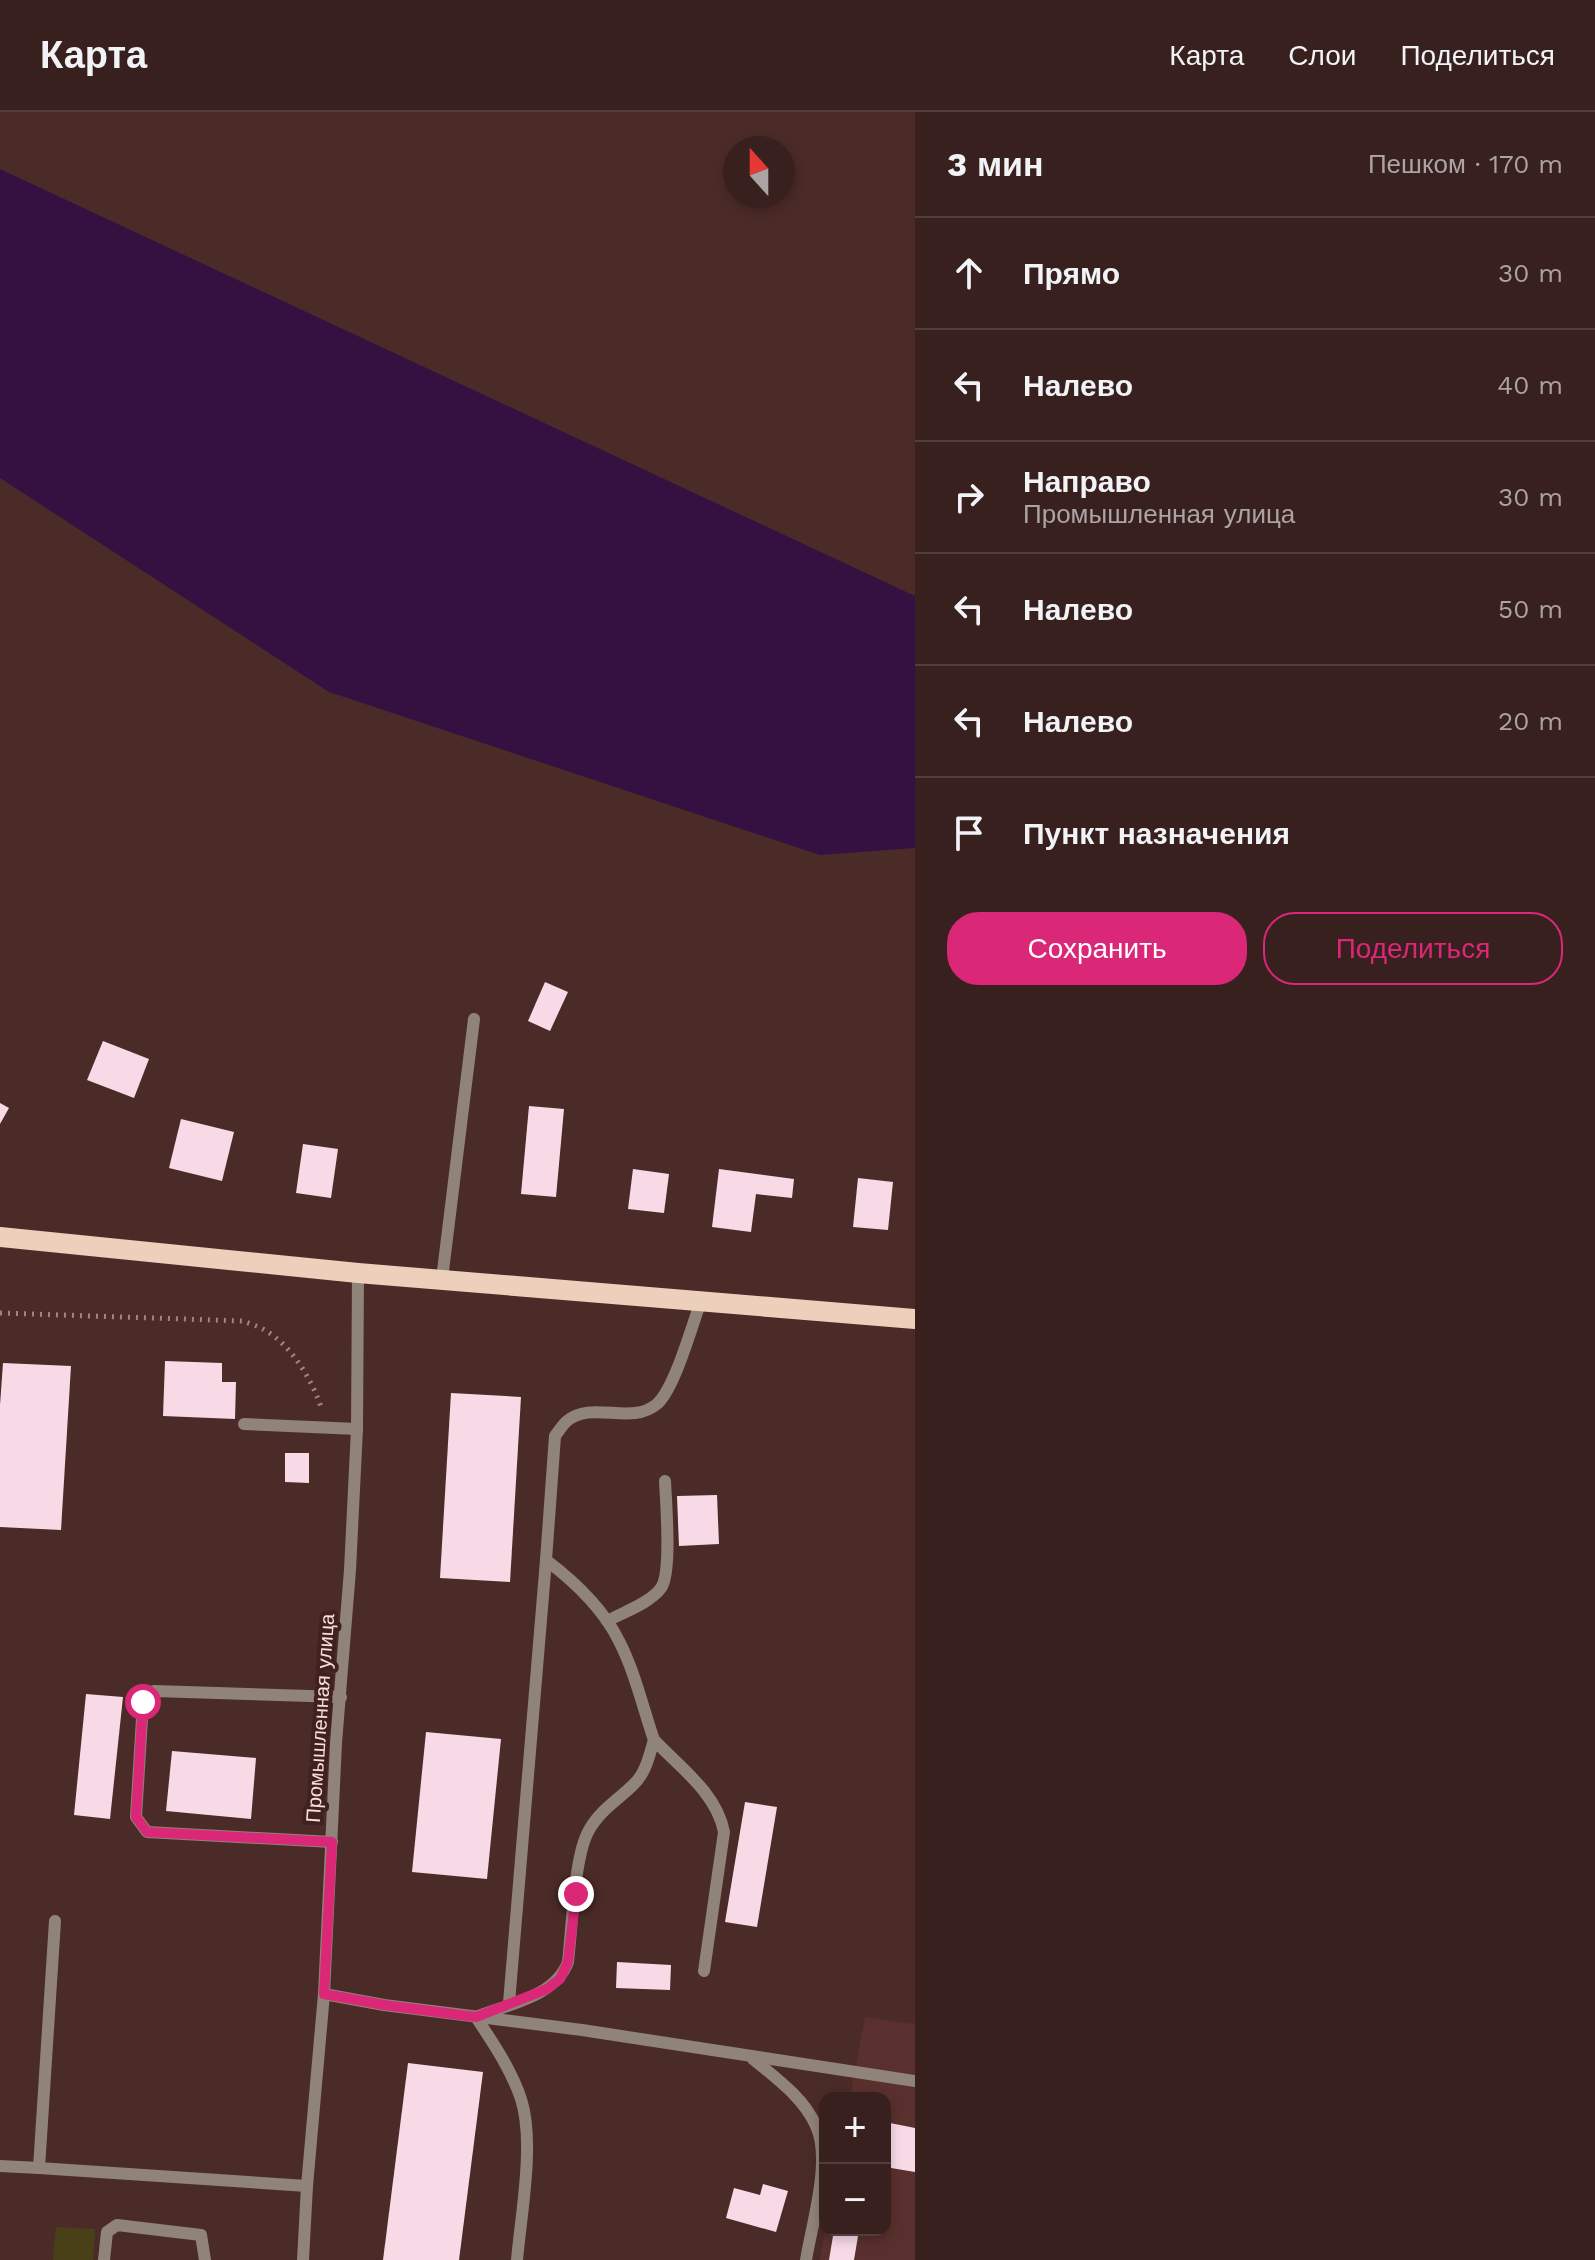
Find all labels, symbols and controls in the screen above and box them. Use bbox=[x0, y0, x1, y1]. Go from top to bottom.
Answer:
text: Карта bbox=[40, 33, 147, 77]
text: Карта bbox=[1169, 39, 1244, 72]
text: Слои bbox=[1288, 39, 1356, 72]
text: Поделиться bbox=[1400, 39, 1555, 72]
north arrow bbox=[723, 136, 795, 208]
text: 3 мин bbox=[947, 144, 1043, 184]
text: Пешком · 170 m bbox=[1368, 149, 1563, 179]
icon: ahead bbox=[947, 251, 991, 295]
text: Прямо bbox=[1023, 256, 1120, 291]
text: 30 m bbox=[1498, 258, 1563, 288]
icon: left bbox=[947, 363, 991, 407]
text: Налево bbox=[1023, 368, 1133, 403]
text: 40 m bbox=[1497, 370, 1563, 400]
text: Направо bbox=[1023, 464, 1151, 499]
icon: right bbox=[947, 475, 991, 519]
text: 30 m bbox=[1498, 482, 1563, 512]
text: Промышленная улица bbox=[1023, 499, 1295, 529]
icon: left bbox=[947, 587, 991, 631]
text: Налево bbox=[1023, 592, 1133, 627]
text: 50 m bbox=[1498, 594, 1563, 624]
icon: left bbox=[947, 699, 991, 743]
text: Налево bbox=[1023, 704, 1133, 739]
text: 20 m bbox=[1498, 706, 1563, 736]
icon: arrive bbox=[947, 811, 991, 855]
text: Пункт назначения bbox=[1023, 816, 1290, 851]
button: Сохранить bbox=[947, 912, 1247, 985]
button: Поделиться bbox=[1263, 912, 1563, 985]
street label: Промышленная улица bbox=[301, 1612, 339, 1823]
route start bbox=[125, 1684, 161, 1720]
route end bbox=[558, 1876, 594, 1912]
map controls bbox=[819, 2092, 891, 2236]
button: + bbox=[819, 2092, 891, 2164]
button: − bbox=[819, 2164, 891, 2236]

